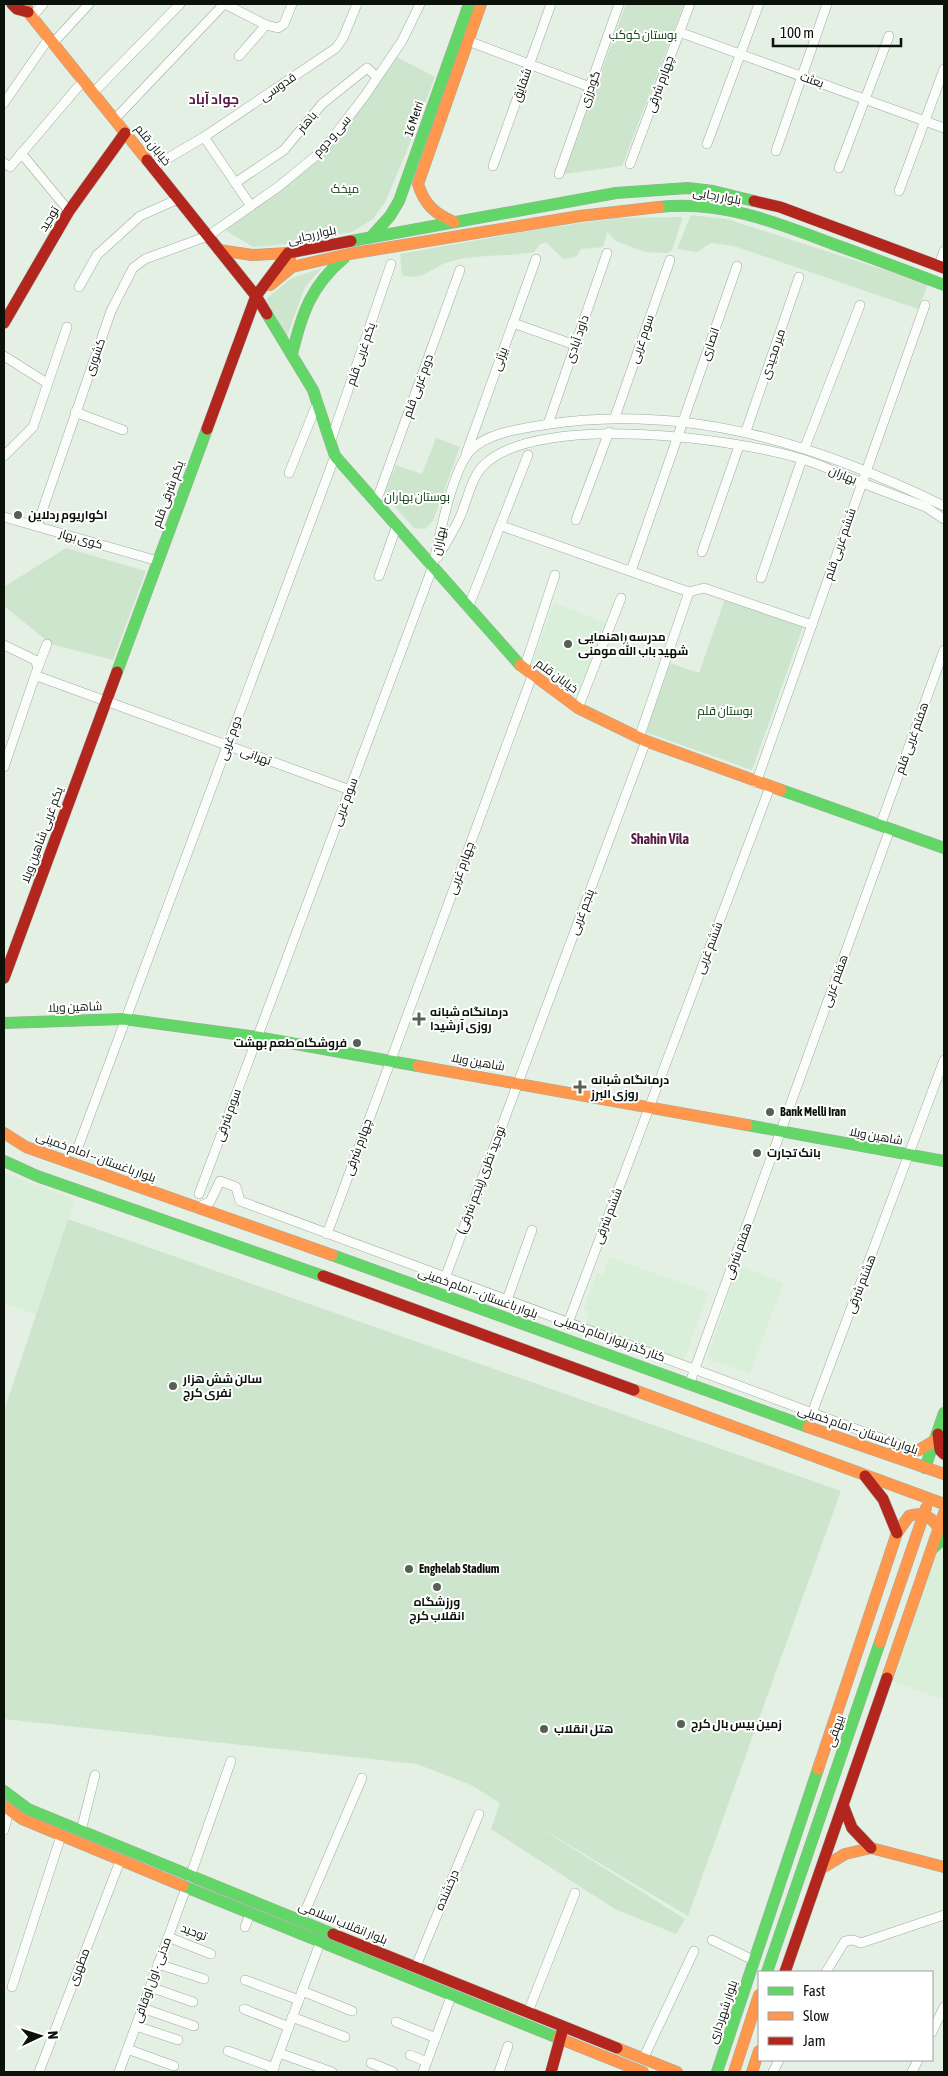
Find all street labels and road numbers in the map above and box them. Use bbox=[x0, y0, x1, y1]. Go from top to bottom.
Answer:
street label: چهارم شرقی bbox=[643, 54, 679, 115]
street label: شقایق bbox=[509, 66, 535, 104]
street label: گودرزی bbox=[577, 69, 603, 109]
street label: بعثت bbox=[798, 69, 826, 91]
street label: قدوسی bbox=[257, 70, 299, 104]
street label: 16 Metri bbox=[401, 100, 427, 138]
street label: باهنر bbox=[293, 109, 320, 136]
street label: سی و دوم bbox=[310, 112, 355, 160]
street label: خیابان قلم bbox=[131, 122, 174, 169]
street label: بلوار رجایی bbox=[692, 185, 742, 207]
street label: توحید bbox=[36, 203, 62, 234]
street label: بلوار رجایی bbox=[287, 223, 337, 247]
street label: داود آبادی bbox=[562, 313, 592, 365]
street label: سوم غربی bbox=[627, 313, 658, 366]
street label: یکم غربی قلم bbox=[344, 320, 380, 388]
street label: انصاری bbox=[698, 326, 722, 362]
street label: میر مجیدی bbox=[758, 327, 788, 381]
street label: کشوری bbox=[82, 336, 108, 378]
street label: بیژنی bbox=[489, 345, 511, 373]
street label: دوم غربی قلم bbox=[400, 352, 437, 420]
street label: یکم شرقی قلم bbox=[149, 458, 188, 530]
street label: بهاران bbox=[827, 463, 859, 487]
street label: ششم غربی قلم bbox=[821, 506, 860, 582]
street label: بهاران bbox=[429, 525, 449, 557]
street label: کوی بهار bbox=[57, 526, 104, 552]
street label: خیابان قلم bbox=[532, 656, 581, 697]
street label: هفتم غربی قلم bbox=[893, 700, 932, 776]
street label: دوم غربی bbox=[216, 714, 245, 762]
street label: تهرانی bbox=[239, 744, 274, 768]
street label: سوم غربی bbox=[329, 776, 362, 828]
street label: یکم غربی شاهین ویلا bbox=[18, 784, 67, 885]
street label: چهارم غربی bbox=[445, 840, 479, 897]
street label: پنجم غربی bbox=[567, 886, 599, 938]
street label: ششم غربی bbox=[693, 920, 726, 976]
street label: هفتم غربی bbox=[819, 953, 852, 1009]
street label: شاهین ویلا bbox=[48, 999, 102, 1015]
street label: شاهین ویلا bbox=[450, 1050, 506, 1074]
street label: سوم شرقی bbox=[212, 1087, 245, 1144]
street label: چهارم شرقی bbox=[341, 1117, 377, 1178]
street label: توحید نظری (پنجم شرقی) bbox=[454, 1123, 510, 1237]
street label: شاهین ویلا bbox=[848, 1124, 904, 1148]
street label: بلوار باغستان -- امام خمینی bbox=[34, 1129, 158, 1186]
street label: ششم شرقی bbox=[591, 1186, 626, 1246]
street label: هفتم شرقی bbox=[721, 1221, 756, 1282]
street label: هشتم شرقی bbox=[843, 1253, 880, 1316]
street label: بلوار باغستان -- امام خمینی bbox=[416, 1265, 540, 1322]
street label: کنار گذر بلوار امام خمینی bbox=[552, 1311, 667, 1365]
street label: بلوار باغستان -- امام خمینی bbox=[796, 1403, 920, 1458]
street label: بیهقی bbox=[823, 1713, 847, 1749]
street label: درخشنده bbox=[432, 1867, 462, 1912]
street label: بلوار انقلاب اسلامی bbox=[296, 1899, 390, 1947]
street label: توحید bbox=[179, 1921, 210, 1944]
street label: مدنی - اول اوقافی bbox=[130, 1935, 174, 2025]
street label: مطهری bbox=[65, 1946, 93, 1988]
street label: بلوار شهرداری bbox=[706, 1978, 740, 2046]

